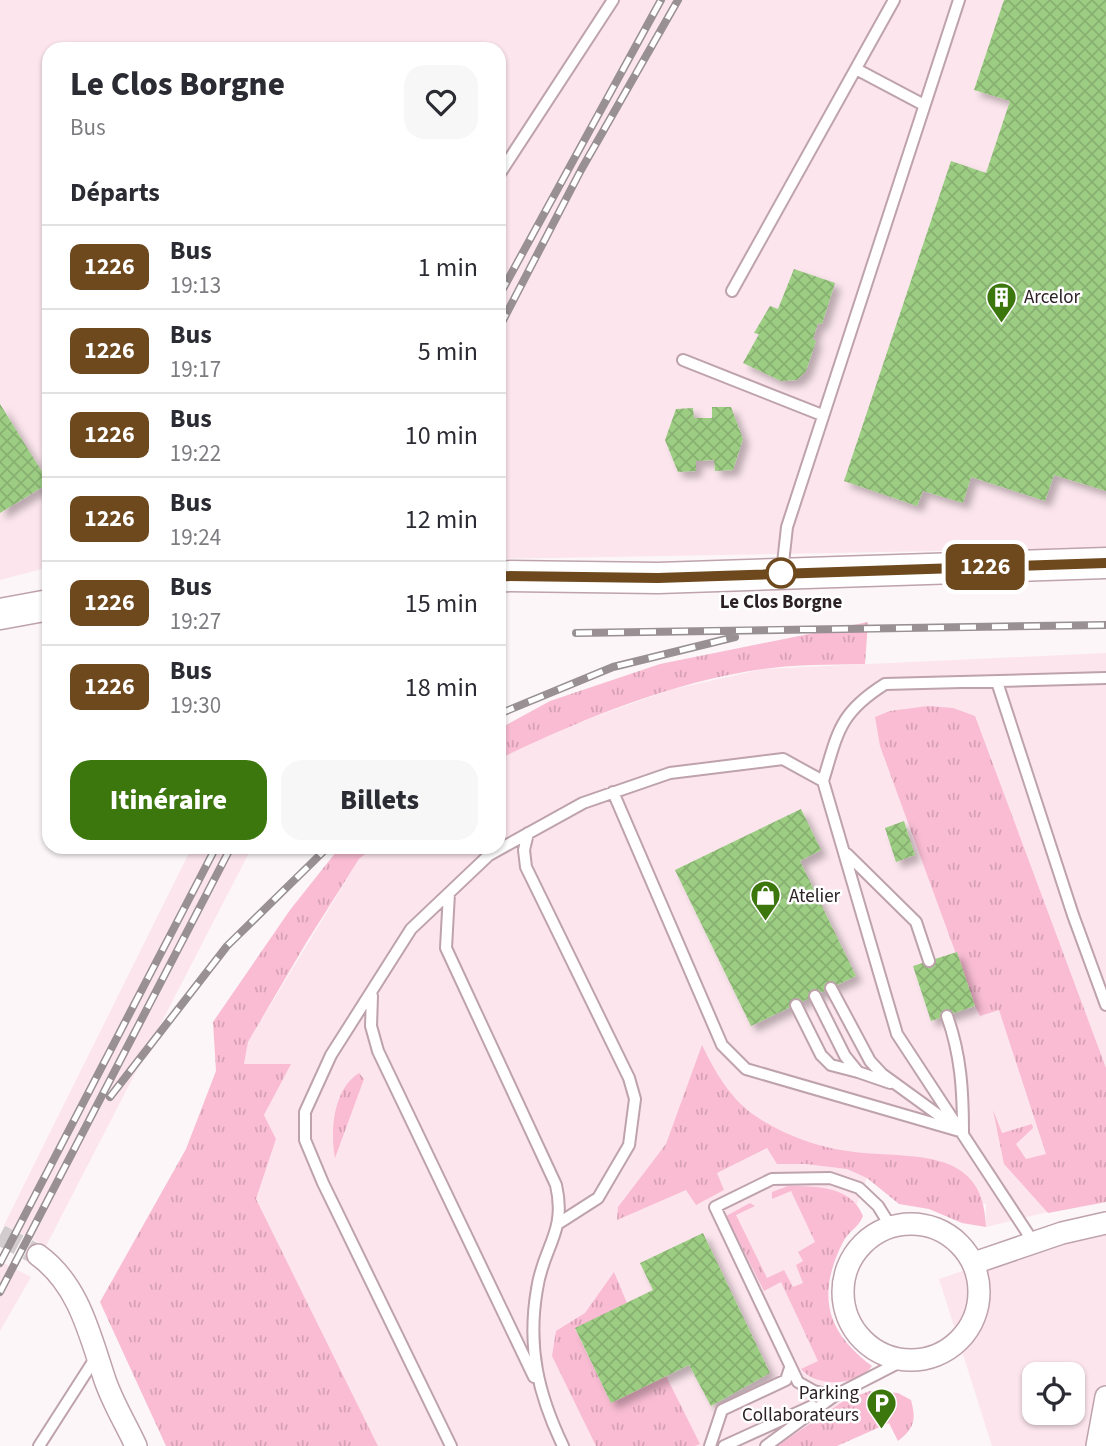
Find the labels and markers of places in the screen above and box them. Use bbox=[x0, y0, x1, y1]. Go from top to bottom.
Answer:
building icon: Arcelor bbox=[984, 280, 1018, 324]
place label: Arcelor bbox=[1024, 284, 1081, 311]
marker: Le Clos Borgne bbox=[766, 558, 796, 588]
place label: Le Clos Borgne bbox=[720, 589, 842, 616]
shop icon: Atelier bbox=[749, 879, 783, 923]
place label: Atelier bbox=[789, 883, 841, 910]
place label: Parking Collaborateurs bbox=[742, 1380, 859, 1429]
parking icon: Parking Collaborateurs bbox=[865, 1387, 899, 1431]

